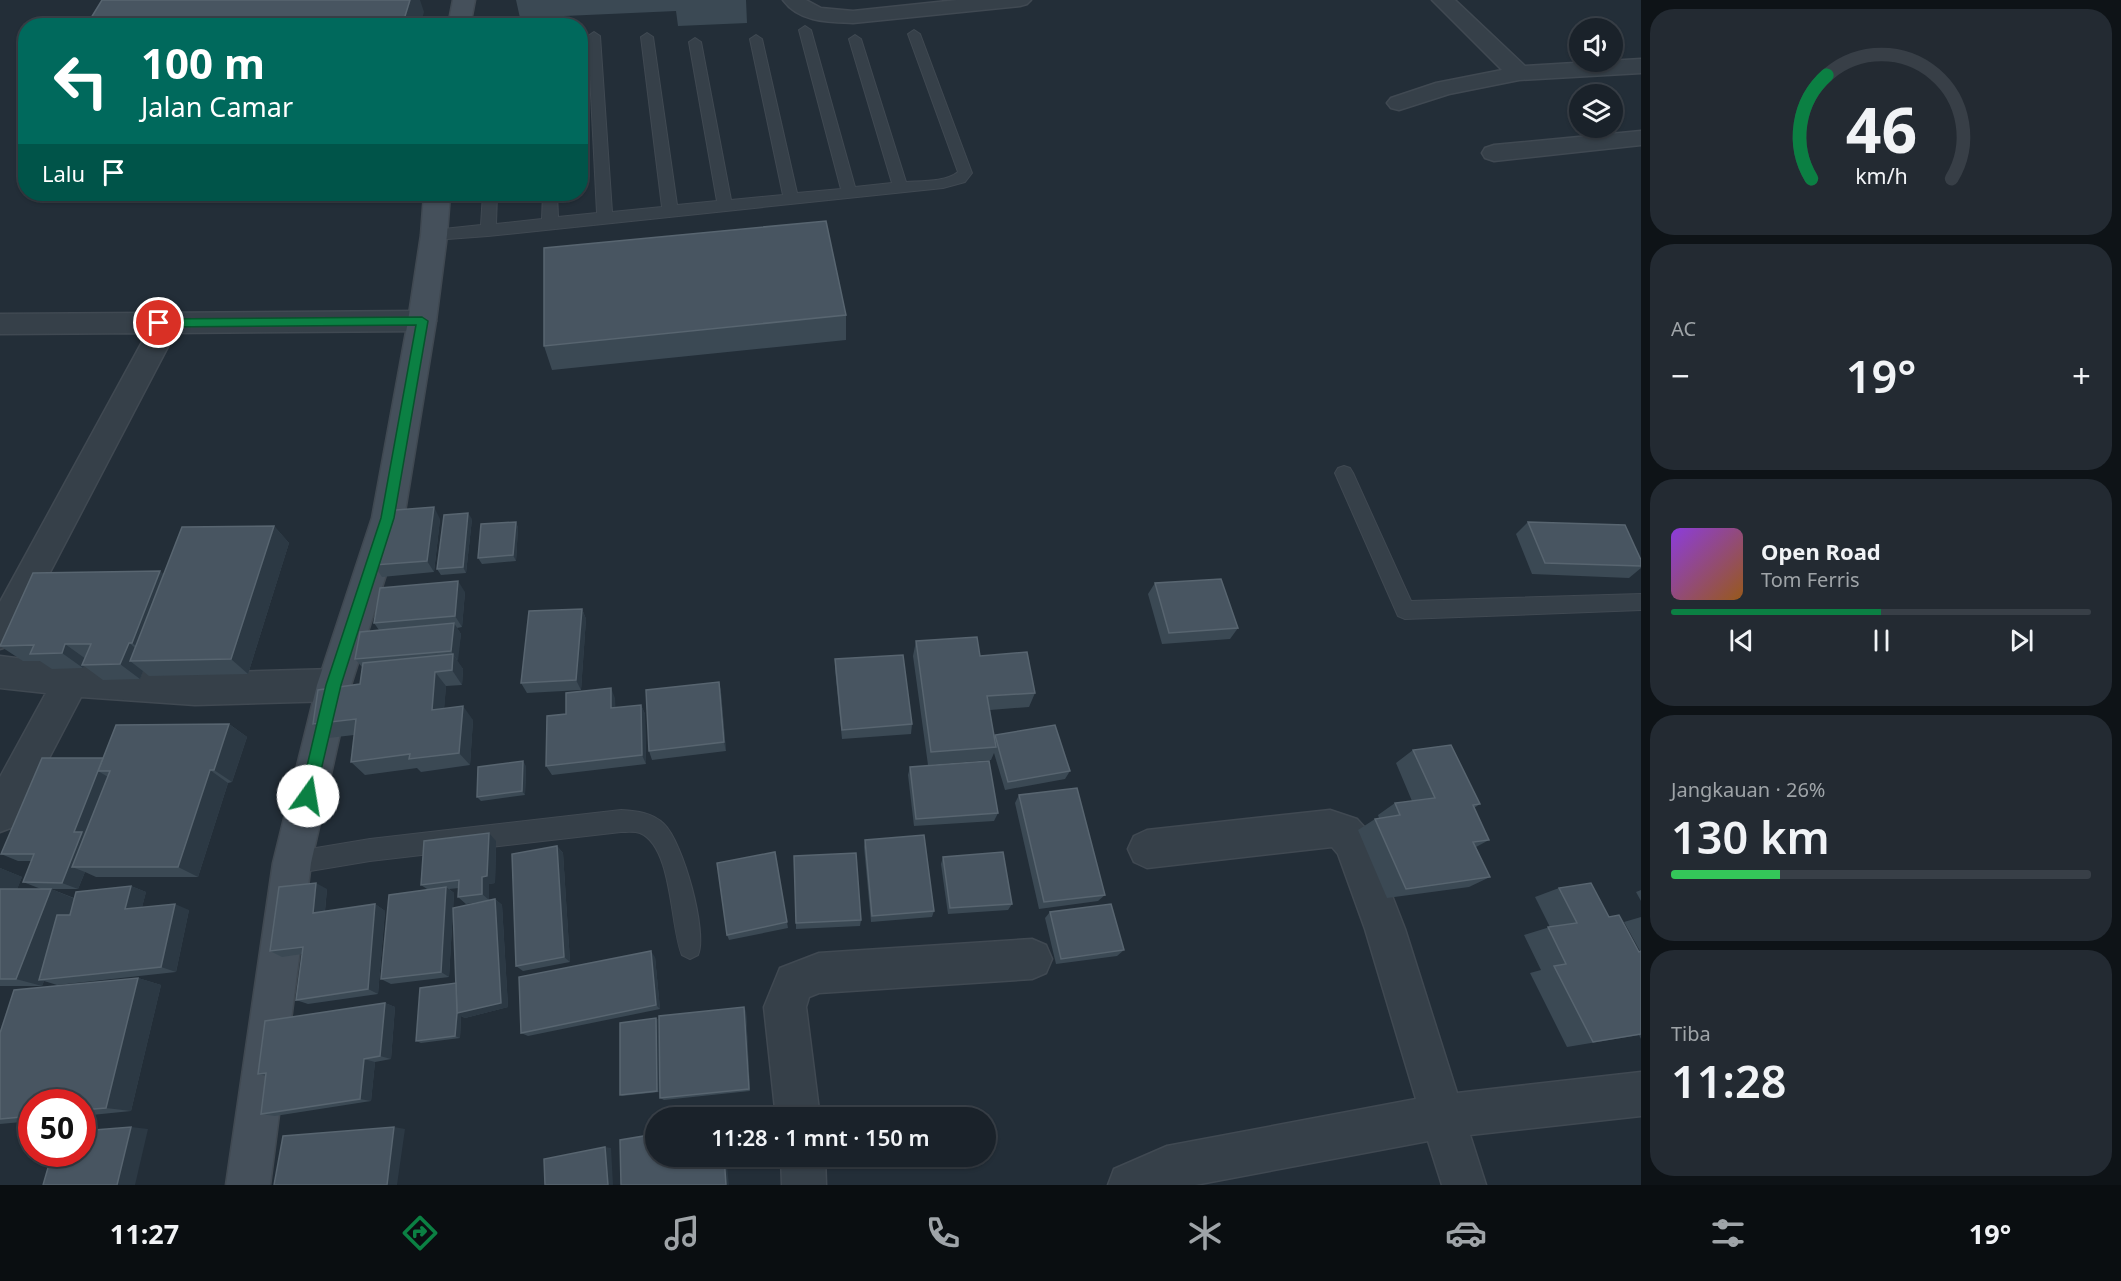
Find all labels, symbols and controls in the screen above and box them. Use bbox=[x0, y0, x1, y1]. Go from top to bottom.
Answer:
map controls bbox=[1569, 18, 1623, 138]
button: sound bbox=[1569, 18, 1623, 72]
text: 100 m bbox=[141, 34, 265, 91]
icon: left bbox=[42, 42, 120, 120]
button: layers bbox=[1569, 84, 1623, 138]
text: 46 bbox=[1845, 86, 1917, 171]
text: Jalan Camar bbox=[141, 88, 293, 125]
icon: arrive bbox=[97, 156, 130, 189]
text: Lalu bbox=[42, 158, 85, 188]
text: km/h bbox=[1855, 161, 1907, 190]
pin bbox=[133, 297, 184, 348]
icon: arrive bbox=[142, 306, 175, 339]
text: AC bbox=[1671, 315, 1696, 342]
text: 19° bbox=[1846, 345, 1916, 406]
text: − bbox=[1671, 353, 1690, 398]
text: + bbox=[2072, 353, 2091, 398]
text: Open Road bbox=[1761, 536, 1881, 566]
text: Tom Ferris bbox=[1761, 566, 1860, 593]
icon: previous bbox=[1725, 624, 1758, 657]
icon: pause bbox=[1865, 624, 1898, 657]
icon: next bbox=[2005, 624, 2038, 657]
position arrow bbox=[276, 764, 340, 828]
text: Jangkauan · 26% bbox=[1671, 776, 1825, 803]
text: 130 km bbox=[1671, 806, 1830, 867]
text: Tiba bbox=[1671, 1020, 1711, 1047]
text: 11:28 bbox=[1671, 1050, 1786, 1111]
speed limit sign: 50 bbox=[18, 1089, 96, 1167]
text: 11:28 · 1 mnt · 150 m bbox=[711, 1122, 930, 1152]
icon: directions bbox=[399, 1212, 441, 1254]
icon: music bbox=[661, 1212, 703, 1254]
icon: phone bbox=[922, 1212, 964, 1254]
icon: climate bbox=[1184, 1212, 1226, 1254]
icon: car bbox=[1445, 1212, 1487, 1254]
icon: filters bbox=[1707, 1212, 1749, 1254]
text: 11:27 bbox=[110, 1215, 179, 1252]
text: 19° bbox=[1969, 1215, 2011, 1252]

